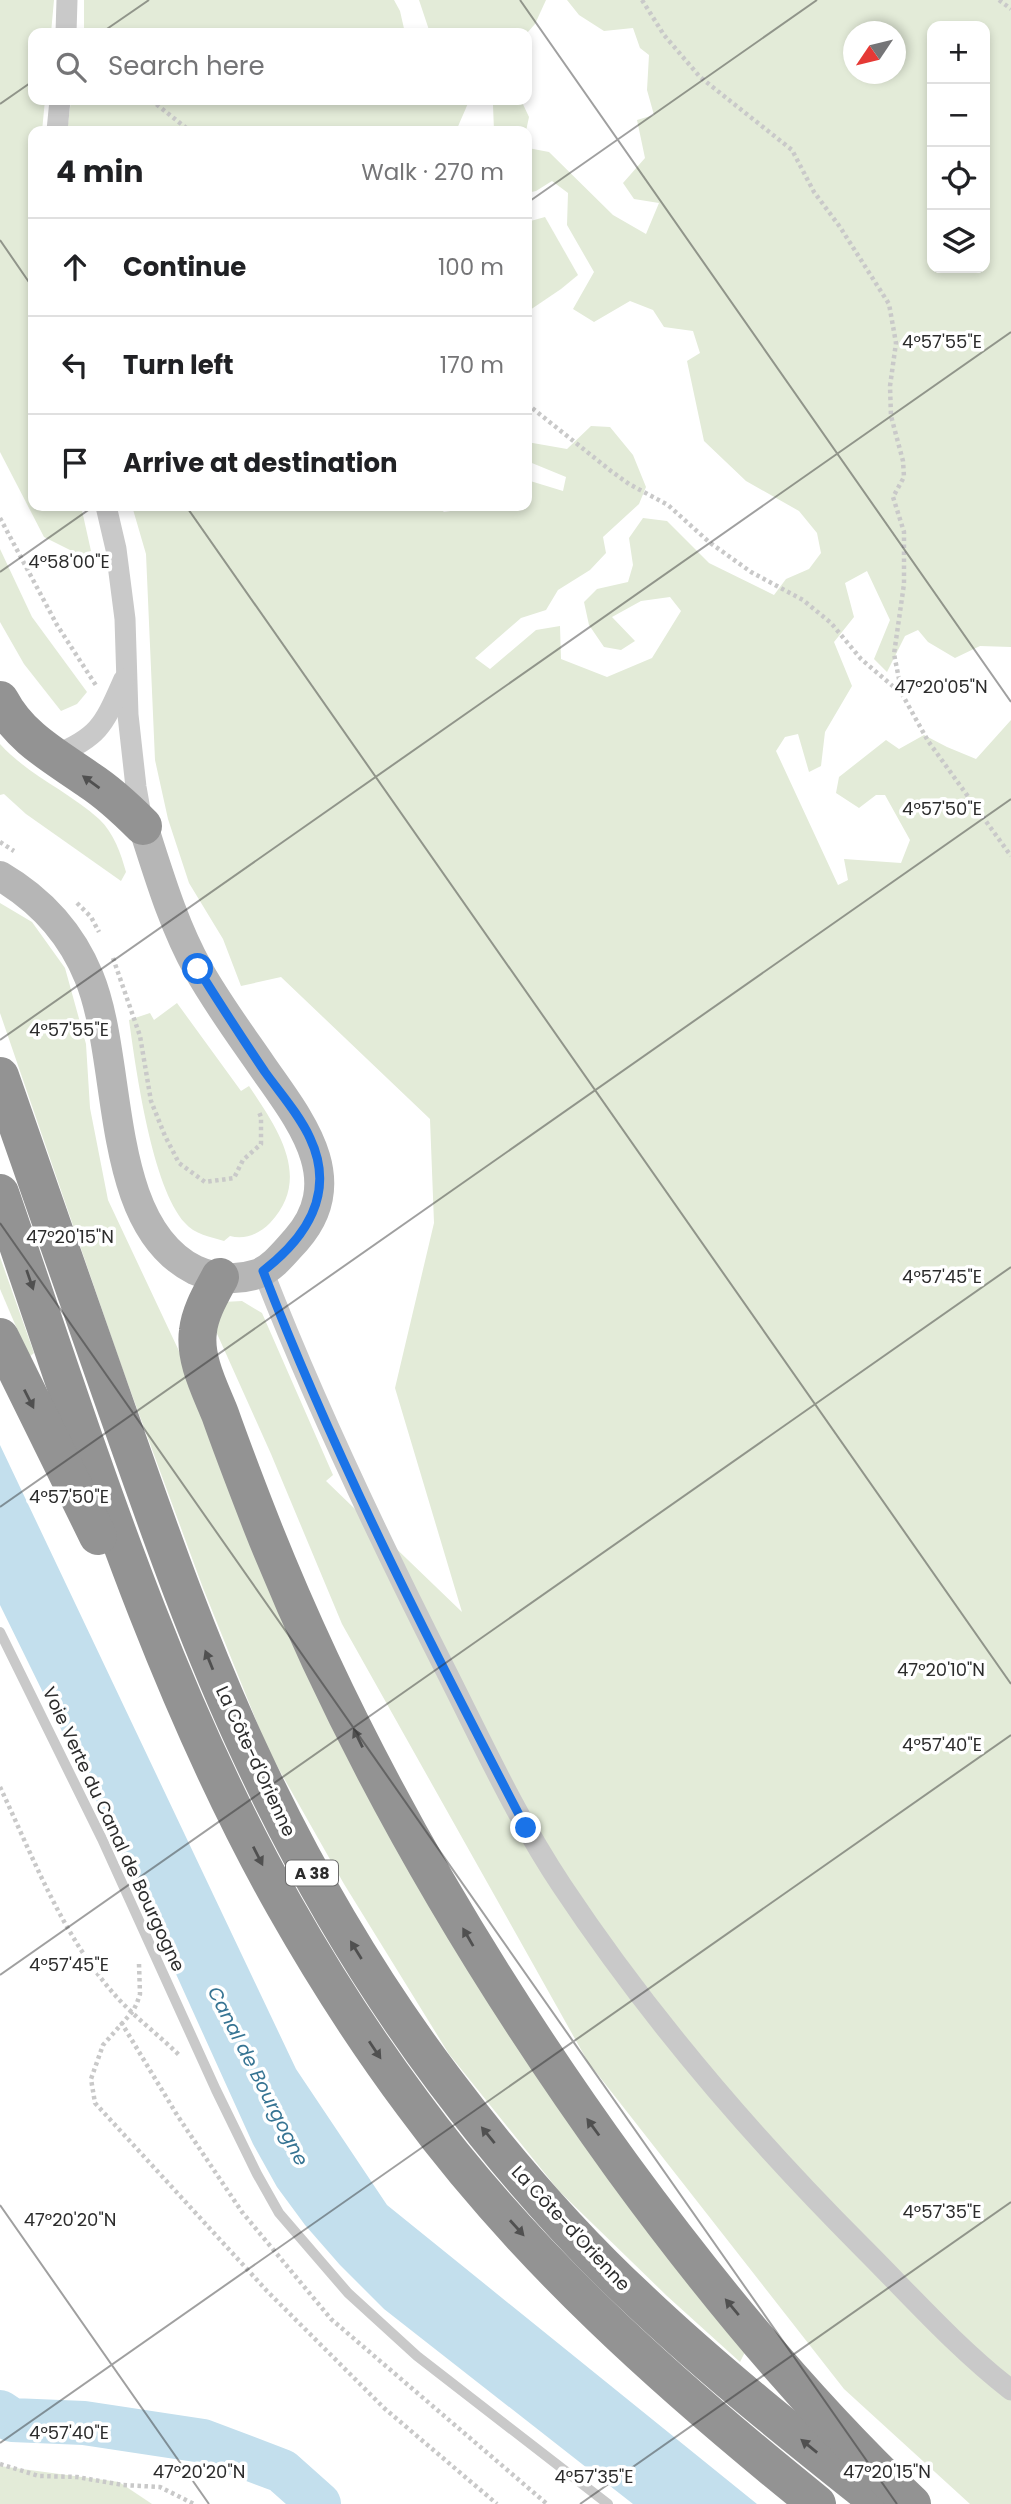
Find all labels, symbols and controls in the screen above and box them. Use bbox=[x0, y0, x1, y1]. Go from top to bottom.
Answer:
north arrow bbox=[843, 21, 906, 84]
map controls bbox=[927, 21, 990, 273]
button: + bbox=[927, 21, 990, 84]
search box bbox=[28, 28, 532, 105]
icon: search bbox=[52, 48, 90, 86]
text: Search here bbox=[108, 48, 265, 84]
button: − bbox=[927, 84, 990, 147]
button: locate bbox=[927, 147, 990, 210]
text: 4 min bbox=[56, 150, 144, 193]
text: Walk · 270 m bbox=[361, 156, 504, 188]
button: layers bbox=[927, 210, 990, 273]
icon: ahead bbox=[56, 248, 94, 286]
text: Continue bbox=[123, 249, 246, 285]
text: 100 m bbox=[438, 251, 504, 283]
text: 4°57'55"E bbox=[902, 329, 982, 354]
icon: left bbox=[56, 346, 94, 384]
text: Turn left bbox=[123, 347, 234, 383]
text: 170 m bbox=[440, 349, 504, 381]
icon: arrive bbox=[56, 444, 94, 482]
text: Arrive at destination bbox=[123, 445, 398, 481]
text: 4°58'00"E bbox=[28, 549, 110, 574]
text: 47°20'05"N bbox=[894, 674, 988, 699]
one-way arrow bbox=[82, 775, 100, 789]
text: 4°57'50"E bbox=[902, 796, 982, 821]
route start bbox=[182, 953, 213, 984]
text: 4°57'55"E bbox=[29, 1017, 109, 1042]
text: 47°20'15"N bbox=[26, 1224, 114, 1249]
text: 4°57'45"E bbox=[902, 1264, 982, 1289]
one-way arrow bbox=[25, 1270, 36, 1291]
one-way arrow bbox=[24, 1389, 35, 1409]
text: 4°57'50"E bbox=[29, 1484, 109, 1509]
one-way arrow bbox=[204, 1649, 215, 1670]
text: 47°20'10"N bbox=[897, 1657, 985, 1682]
street label: La Côte-d'Orienne bbox=[210, 1682, 302, 1840]
street label: Voie Verte du Canal de Bourgogne bbox=[37, 1683, 191, 1975]
one-way arrow bbox=[352, 1728, 364, 1748]
text: 4°57'40"E bbox=[902, 1732, 982, 1757]
route end bbox=[510, 1812, 541, 1843]
one-way arrow bbox=[252, 1846, 264, 1866]
road number: A 38 bbox=[286, 1860, 338, 1885]
one-way arrow bbox=[462, 1927, 475, 1946]
one-way arrow bbox=[350, 1940, 363, 1959]
text: 4°57'45"E bbox=[29, 1952, 109, 1977]
water label: Canal de Bourgogne bbox=[201, 1982, 315, 2171]
one-way arrow bbox=[369, 2041, 382, 2060]
one-way arrow bbox=[586, 2118, 601, 2136]
one-way arrow bbox=[480, 2127, 495, 2145]
street label: La Côte-d'Orienne bbox=[506, 2160, 636, 2296]
text: 4°57'35"E bbox=[902, 2199, 982, 2224]
text: 47°20'20"N bbox=[24, 2207, 116, 2232]
one-way arrow bbox=[508, 2220, 524, 2237]
one-way arrow bbox=[724, 2299, 739, 2317]
text: 4°57'40"E bbox=[29, 2420, 109, 2445]
one-way arrow bbox=[801, 2439, 818, 2454]
text: 47°20'20"N bbox=[153, 2459, 245, 2484]
text: 47°20'15"N bbox=[843, 2459, 931, 2484]
text: 4°57'35"E bbox=[554, 2464, 634, 2489]

